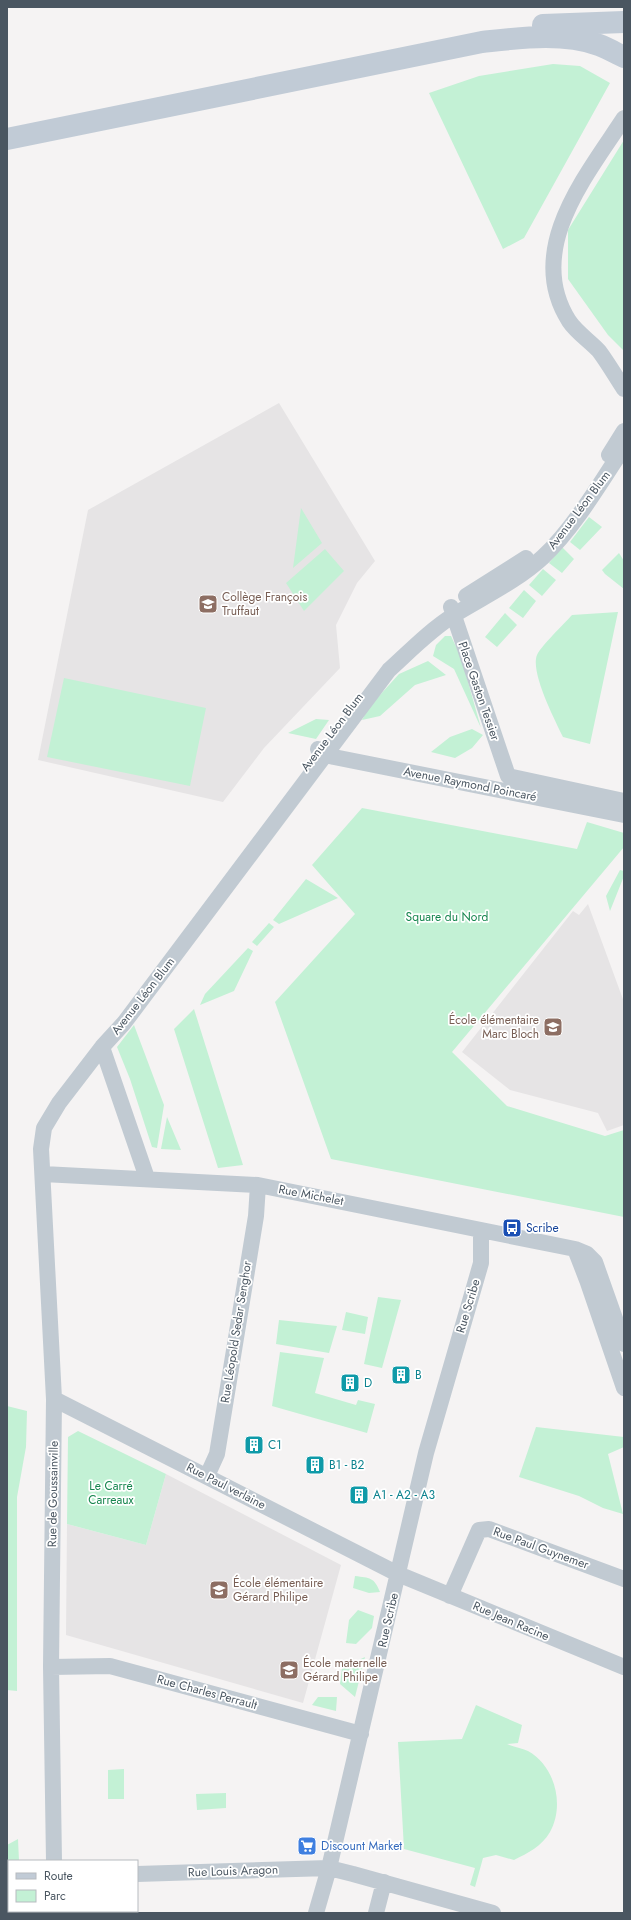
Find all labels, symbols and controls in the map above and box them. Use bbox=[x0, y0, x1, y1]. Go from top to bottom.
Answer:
street label: Avenue Léon Blum bbox=[543, 467, 615, 553]
place label: Collège François Truffaut bbox=[222, 588, 307, 620]
school or university icon: Collège François Truffaut bbox=[197, 593, 219, 615]
street label: Place Gaston Tessier bbox=[454, 639, 505, 744]
street label: Avenue Léon Blum bbox=[296, 689, 368, 775]
street label: Avenue Raymond Poincaré bbox=[402, 762, 538, 806]
park label: Square du Nord bbox=[406, 908, 488, 926]
street label: Avenue Léon Blum bbox=[107, 953, 179, 1039]
place label: École élémentaire Marc Bloch bbox=[449, 1011, 539, 1043]
school or university icon: École élémentaire Marc Bloch bbox=[542, 1016, 564, 1038]
street label: Rue Michelet bbox=[277, 1180, 345, 1210]
bus stop icon: Scribe bbox=[501, 1217, 523, 1239]
place label: Scribe bbox=[526, 1219, 559, 1237]
street label: Rue Léopold Sedar Senghor bbox=[216, 1259, 256, 1404]
street label: Rue Scribe bbox=[451, 1277, 485, 1335]
building icon: B bbox=[390, 1364, 412, 1386]
place label: B bbox=[415, 1366, 422, 1384]
building icon: D bbox=[339, 1372, 361, 1394]
place label: D bbox=[364, 1374, 372, 1392]
building icon: C1 bbox=[243, 1434, 265, 1456]
place label: C1 bbox=[268, 1436, 282, 1454]
street label: Rue de Goussainville bbox=[43, 1441, 63, 1547]
building icon: B1 - B2 bbox=[304, 1454, 326, 1476]
place label: B1 - B2 bbox=[329, 1456, 365, 1474]
street label: Rue Paul verlaine bbox=[183, 1458, 269, 1514]
park label: Le Carré Carreaux bbox=[88, 1477, 135, 1509]
building icon: A1 - A2 - A3 bbox=[348, 1484, 370, 1506]
place label: A1 - A2 - A3 bbox=[373, 1486, 435, 1504]
street label: Rue Paul Guynemer bbox=[491, 1522, 592, 1574]
place label: École élémentaire Gérard Philipe bbox=[233, 1574, 323, 1606]
school or university icon: École élémentaire Gérard Philipe bbox=[208, 1579, 230, 1601]
street label: Rue Scribe bbox=[373, 1591, 403, 1649]
street label: Rue Jean Racine bbox=[470, 1597, 552, 1645]
place label: École maternelle Gérard Philipe bbox=[303, 1654, 387, 1686]
school or university icon: École maternelle Gérard Philipe bbox=[278, 1659, 300, 1681]
street label: Rue Charles Perrault bbox=[155, 1670, 259, 1714]
supermarket icon: Discount Market bbox=[296, 1835, 318, 1857]
place label: Discount Market bbox=[321, 1837, 402, 1855]
legend bbox=[8, 1860, 138, 1912]
street label: Rue Louis Aragon bbox=[188, 1860, 278, 1882]
text: Route bbox=[44, 1867, 73, 1885]
text: Parc bbox=[44, 1887, 66, 1905]

